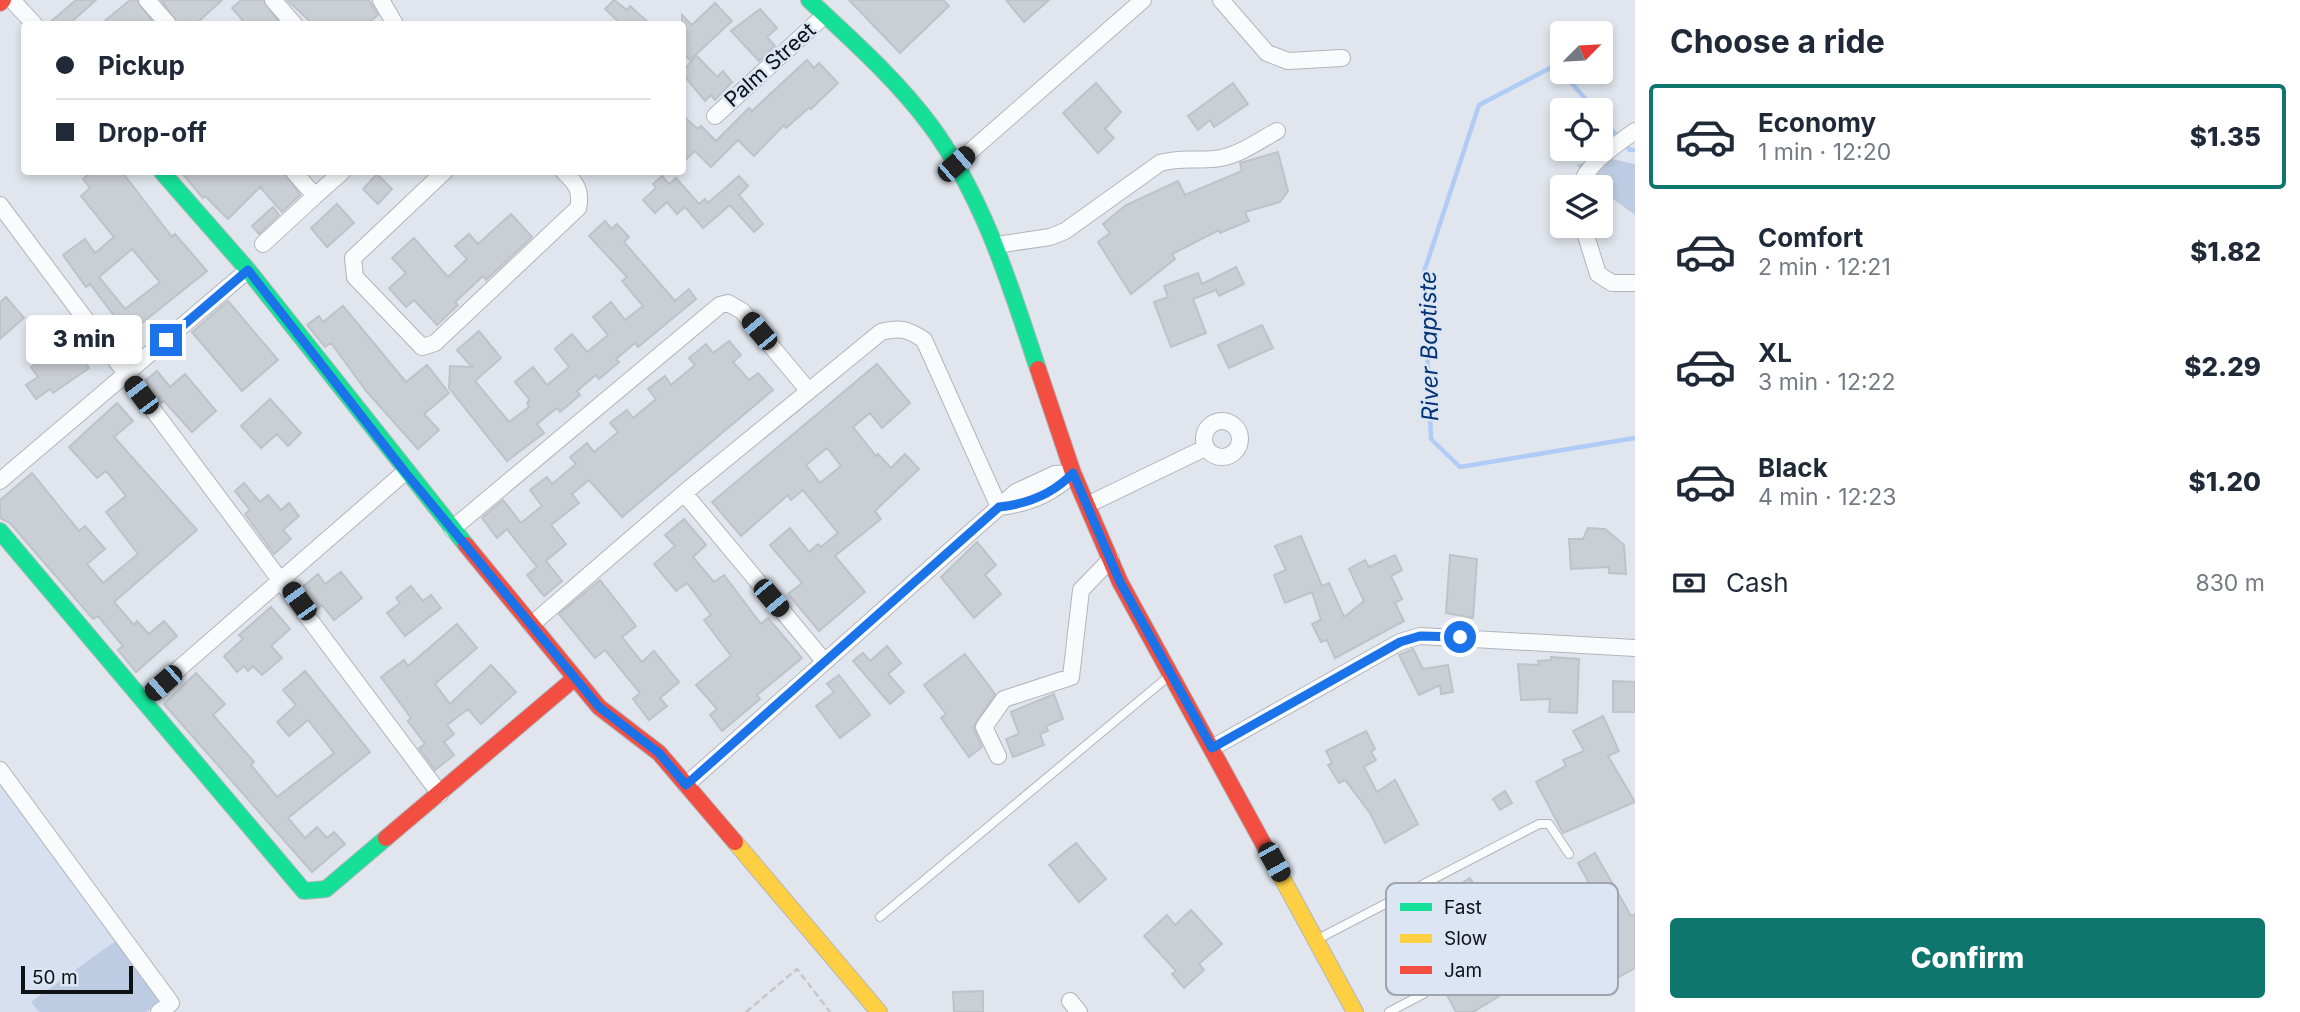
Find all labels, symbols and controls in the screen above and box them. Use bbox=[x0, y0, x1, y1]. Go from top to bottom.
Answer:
street label: Palm Street bbox=[719, 17, 820, 112]
north arrow bbox=[1550, 21, 1614, 84]
map controls bbox=[1550, 21, 1613, 238]
text: Choose a ride bbox=[1670, 22, 1885, 61]
text: Pickup bbox=[98, 50, 185, 81]
button: locate bbox=[1550, 98, 1613, 161]
icon: car bbox=[1674, 105, 1737, 168]
text: Economy bbox=[1758, 107, 1876, 138]
text: Drop-off bbox=[98, 117, 207, 148]
text: $1.35 bbox=[2190, 121, 2261, 152]
text: 1 min · 12:20 bbox=[1758, 138, 1891, 166]
car bbox=[934, 142, 979, 186]
button: layers bbox=[1550, 175, 1613, 238]
icon: car bbox=[1674, 220, 1737, 283]
text: Comfort bbox=[1758, 222, 1863, 253]
text: $1.82 bbox=[2190, 236, 2261, 267]
text: 2 min · 12:21 bbox=[1758, 253, 1891, 281]
water label: River Baptiste bbox=[1414, 271, 1444, 421]
car bbox=[738, 308, 781, 354]
callout: 3 min bbox=[26, 316, 142, 364]
route end bbox=[150, 324, 182, 356]
text: 3 min bbox=[53, 325, 115, 353]
icon: car bbox=[1674, 335, 1737, 398]
text: XL bbox=[1758, 337, 1792, 368]
text: $2.29 bbox=[2184, 351, 2261, 382]
text: 3 min · 12:22 bbox=[1758, 368, 1896, 396]
car bbox=[120, 372, 163, 418]
icon: car bbox=[1674, 450, 1737, 513]
text: Black bbox=[1758, 452, 1828, 483]
text: $1.20 bbox=[2189, 466, 2261, 497]
text: 4 min · 12:23 bbox=[1758, 483, 1896, 511]
icon: cash bbox=[1670, 564, 1708, 602]
text: Cash bbox=[1726, 567, 1789, 598]
text: 830 m bbox=[2195, 569, 2265, 597]
car bbox=[750, 575, 793, 621]
car bbox=[279, 578, 320, 624]
route start bbox=[1444, 621, 1476, 653]
car bbox=[141, 661, 186, 705]
car bbox=[1255, 839, 1294, 885]
legend bbox=[1386, 883, 1618, 995]
text: Fast bbox=[1444, 896, 1482, 919]
button: Confirm bbox=[1670, 918, 2265, 998]
text: Slow bbox=[1444, 927, 1487, 950]
text: Jam bbox=[1444, 959, 1482, 982]
scale bar bbox=[21, 963, 133, 995]
text: 50 m bbox=[32, 966, 78, 989]

